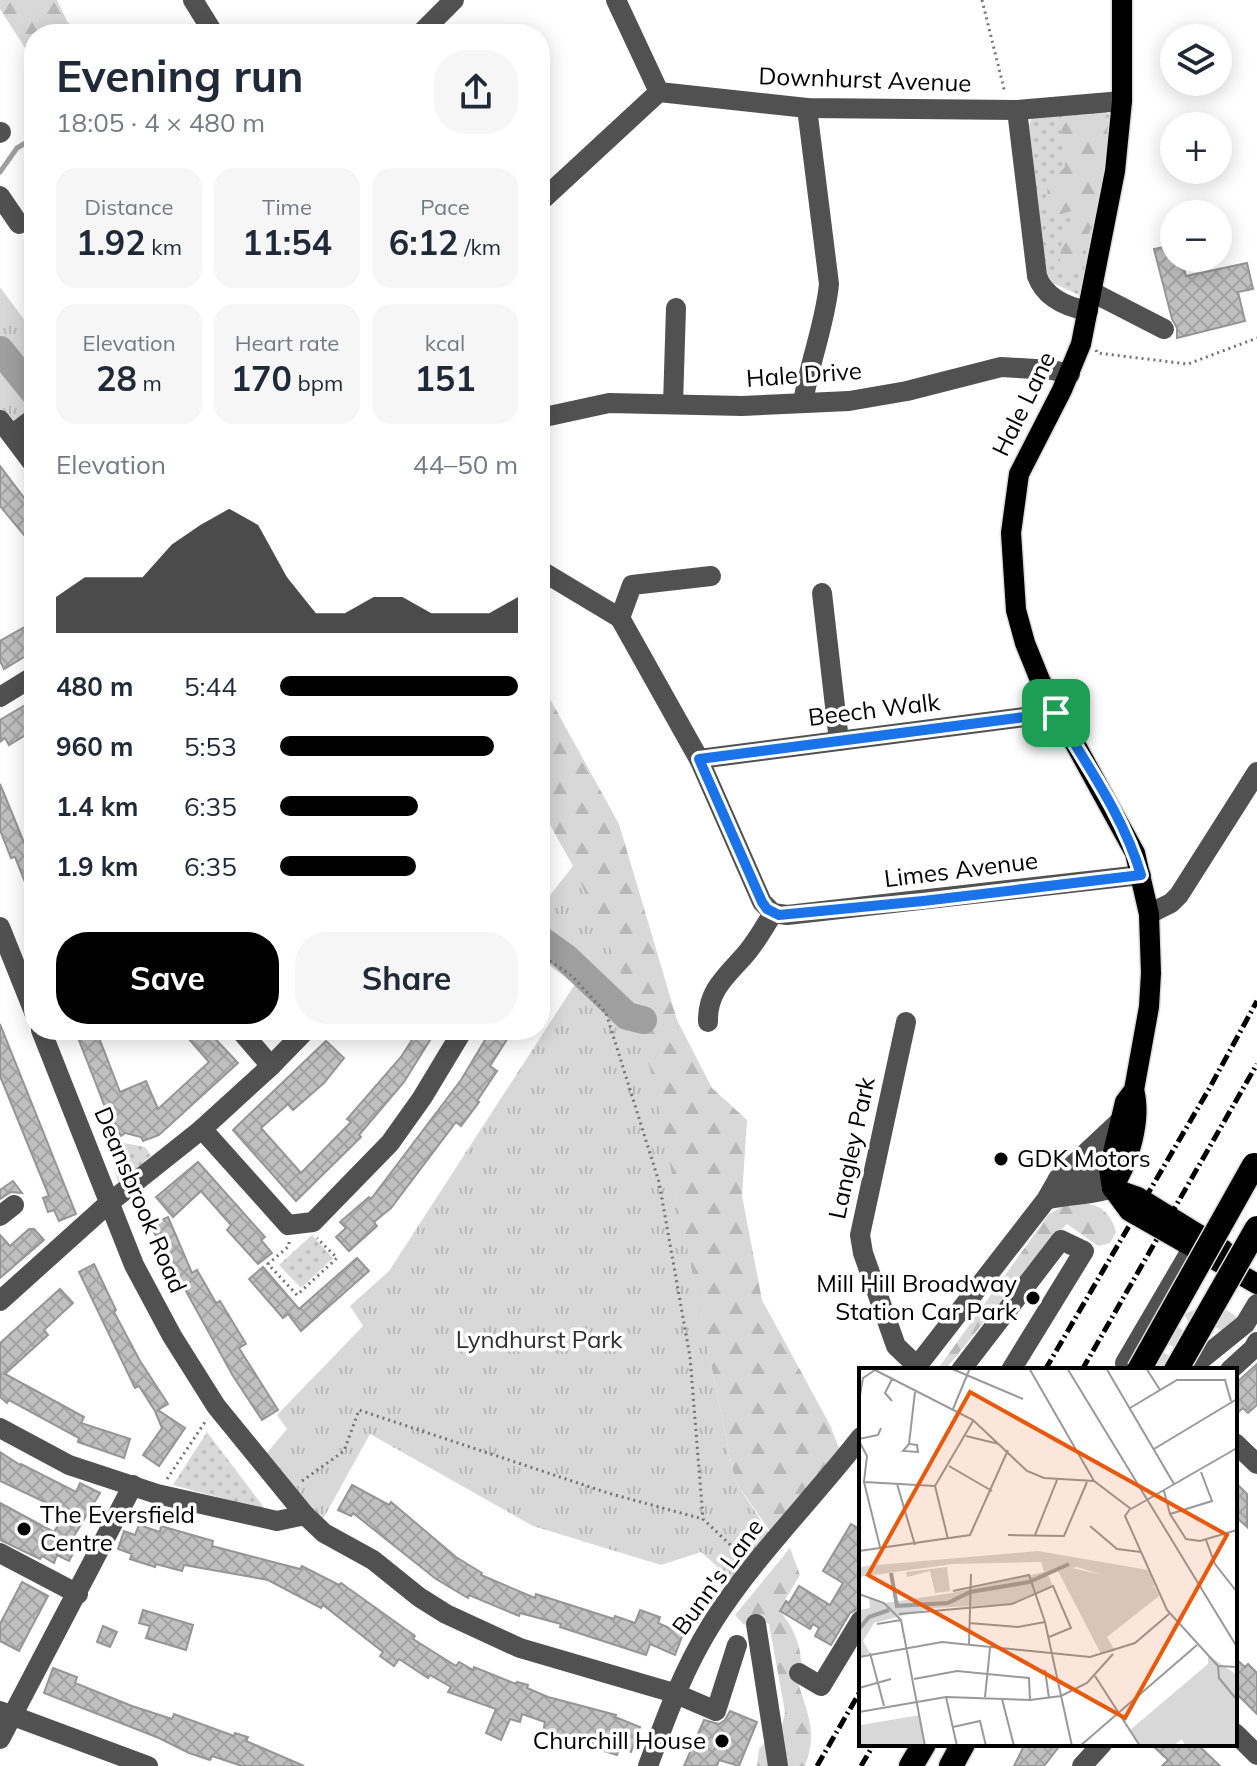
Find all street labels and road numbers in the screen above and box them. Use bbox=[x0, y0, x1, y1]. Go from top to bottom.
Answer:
street label: Downhurst Avenue bbox=[758, 60, 972, 98]
street label: Hale Lane bbox=[985, 346, 1061, 461]
street label: Hale Drive bbox=[745, 355, 863, 393]
street label: Beech Walk bbox=[806, 686, 942, 732]
street label: Limes Avenue bbox=[882, 845, 1039, 893]
street label: Langley Park bbox=[821, 1074, 881, 1221]
street label: Deansbrook Road bbox=[88, 1102, 194, 1297]
street label: Bunn's Lane bbox=[665, 1512, 769, 1640]

